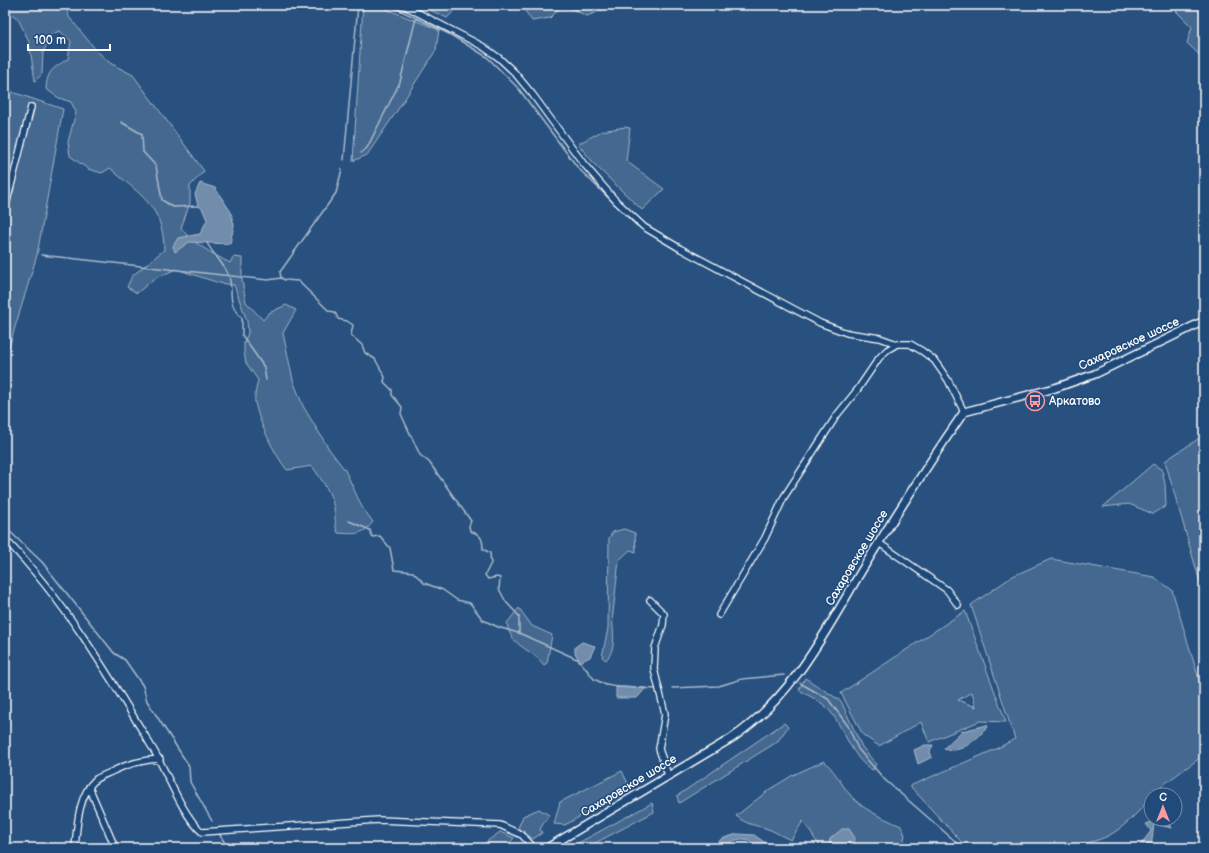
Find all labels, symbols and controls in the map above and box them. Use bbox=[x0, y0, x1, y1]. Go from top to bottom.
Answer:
scale bar bbox=[28, 26, 110, 52]
text: 100 m bbox=[34, 33, 66, 48]
street label: Сахаровское шоссе bbox=[1076, 314, 1182, 374]
bus stop icon: Аркатово bbox=[1024, 390, 1046, 412]
place label: Аркатово bbox=[1048, 394, 1100, 409]
street label: Сахаровское шоссе bbox=[822, 507, 892, 609]
street label: Сахаровское шоссе bbox=[578, 751, 680, 821]
north arrow bbox=[1143, 787, 1183, 827]
text: С bbox=[1159, 791, 1167, 804]

